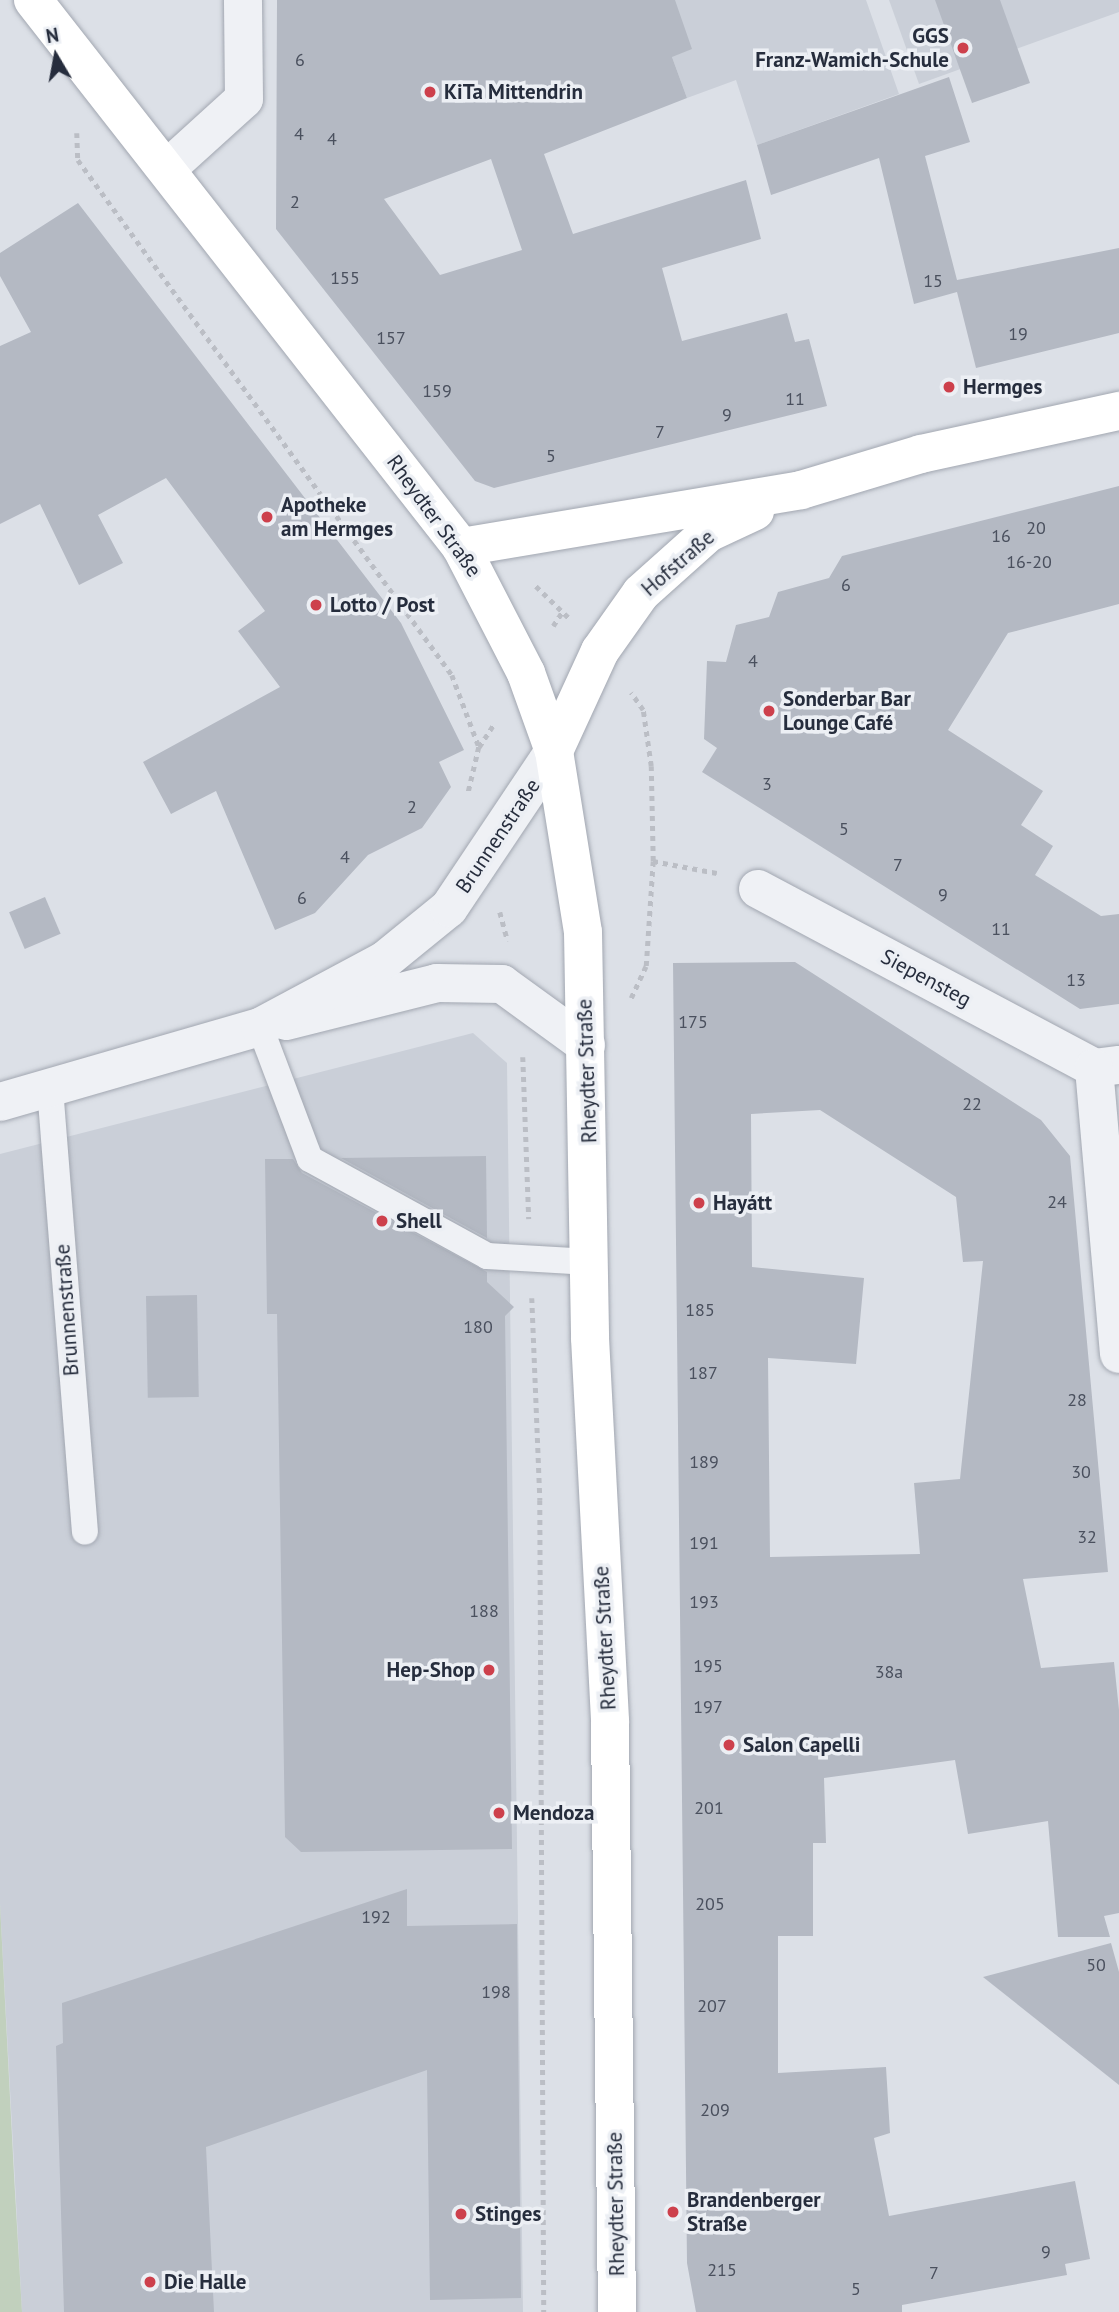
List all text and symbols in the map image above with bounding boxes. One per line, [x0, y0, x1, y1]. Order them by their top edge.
north arrow [21, 21, 91, 91]
text: N [44, 22, 61, 48]
place label: GGS Franz-Wamich-Schule [755, 23, 949, 73]
marker: GGS Franz-Wamich-Schule [955, 40, 971, 56]
house number: 6 [295, 49, 305, 71]
place label: KiTa Mittendrin [444, 79, 583, 105]
marker: KiTa Mittendrin [422, 84, 438, 100]
house number: 4 [294, 123, 304, 145]
house number: 4 [327, 128, 337, 150]
house number: 2 [290, 191, 300, 213]
house number: 155 [330, 267, 360, 289]
house number: 15 [923, 270, 943, 292]
house number: 19 [1008, 323, 1028, 345]
house number: 157 [376, 327, 406, 349]
place label: Hermges [963, 374, 1042, 400]
marker: Hermges [941, 379, 957, 395]
house number: 159 [422, 380, 452, 402]
house number: 11 [785, 388, 805, 410]
house number: 9 [722, 404, 732, 426]
house number: 7 [655, 421, 665, 443]
house number: 5 [546, 445, 556, 467]
street label: Rheydter Straße [381, 450, 487, 582]
place label: Apotheke am Hermges [281, 492, 393, 542]
marker: Apotheke am Hermges [259, 509, 275, 525]
house number: 20 [1026, 517, 1046, 539]
street label: Hofstraße [636, 524, 720, 602]
house number: 16 [991, 525, 1011, 547]
house number: 16-20 [1006, 551, 1052, 573]
house number: 6 [841, 574, 851, 596]
place label: Lotto / Post [330, 592, 435, 618]
marker: Lotto / Post [308, 597, 324, 613]
house number: 4 [748, 650, 758, 672]
place label: Sonderbar Bar Lounge Café [783, 686, 911, 736]
marker: Sonderbar Bar Lounge Café [761, 703, 777, 719]
house number: 3 [762, 773, 772, 795]
street label: Brunnenstraße [451, 774, 545, 898]
house number: 2 [407, 796, 417, 818]
house number: 5 [839, 818, 849, 840]
house number: 4 [340, 846, 350, 868]
house number: 7 [893, 854, 903, 876]
house number: 9 [938, 884, 948, 906]
house number: 6 [297, 887, 307, 909]
house number: 11 [991, 918, 1011, 940]
street label: Siepensteg [877, 944, 975, 1012]
house number: 13 [1066, 969, 1086, 991]
street label: Rheydter Straße [572, 998, 602, 1144]
house number: 175 [678, 1011, 708, 1033]
house number: 22 [962, 1093, 982, 1115]
place label: Hayátt [713, 1190, 772, 1216]
house number: 24 [1047, 1191, 1067, 1213]
marker: Hayátt [691, 1195, 707, 1211]
place label: Shell [396, 1208, 442, 1234]
marker: Shell [374, 1213, 390, 1229]
street label: Brunnenstraße [50, 1243, 84, 1377]
house number: 185 [685, 1299, 715, 1321]
house number: 180 [463, 1316, 493, 1338]
house number: 187 [688, 1362, 718, 1384]
house number: 28 [1067, 1389, 1087, 1411]
house number: 189 [689, 1451, 719, 1473]
house number: 30 [1071, 1461, 1091, 1483]
house number: 32 [1077, 1526, 1097, 1548]
house number: 191 [689, 1532, 719, 1554]
street label: Rheydter Straße [589, 1565, 621, 1711]
house number: 193 [689, 1591, 719, 1613]
house number: 188 [469, 1600, 499, 1622]
house number: 195 [693, 1655, 723, 1677]
place label: Hep-Shop [387, 1657, 475, 1683]
house number: 38a [875, 1661, 903, 1683]
marker: Hep-Shop [481, 1662, 497, 1678]
house number: 197 [693, 1696, 723, 1718]
place label: Salon Capelli [743, 1732, 861, 1758]
marker: Salon Capelli [721, 1737, 737, 1753]
house number: 201 [694, 1797, 724, 1819]
place label: Mendoza [513, 1800, 594, 1826]
marker: Mendoza [491, 1805, 507, 1821]
house number: 205 [695, 1893, 725, 1915]
house number: 192 [361, 1906, 391, 1928]
house number: 50 [1086, 1954, 1106, 1976]
house number: 198 [481, 1981, 511, 2003]
house number: 207 [697, 1995, 727, 2017]
house number: 209 [700, 2099, 730, 2121]
street label: Rheydter Straße [602, 2132, 630, 2276]
place label: Brandenberger Straße [687, 2187, 821, 2237]
place label: Stinges [475, 2201, 541, 2227]
marker: Brandenberger Straße [665, 2204, 681, 2220]
marker: Stinges [453, 2206, 469, 2222]
house number: 9 [1041, 2241, 1051, 2263]
house number: 215 [707, 2259, 737, 2281]
house number: 7 [929, 2262, 939, 2284]
place label: Die Halle [164, 2269, 246, 2295]
marker: Die Halle [142, 2274, 158, 2290]
house number: 5 [851, 2278, 861, 2300]

